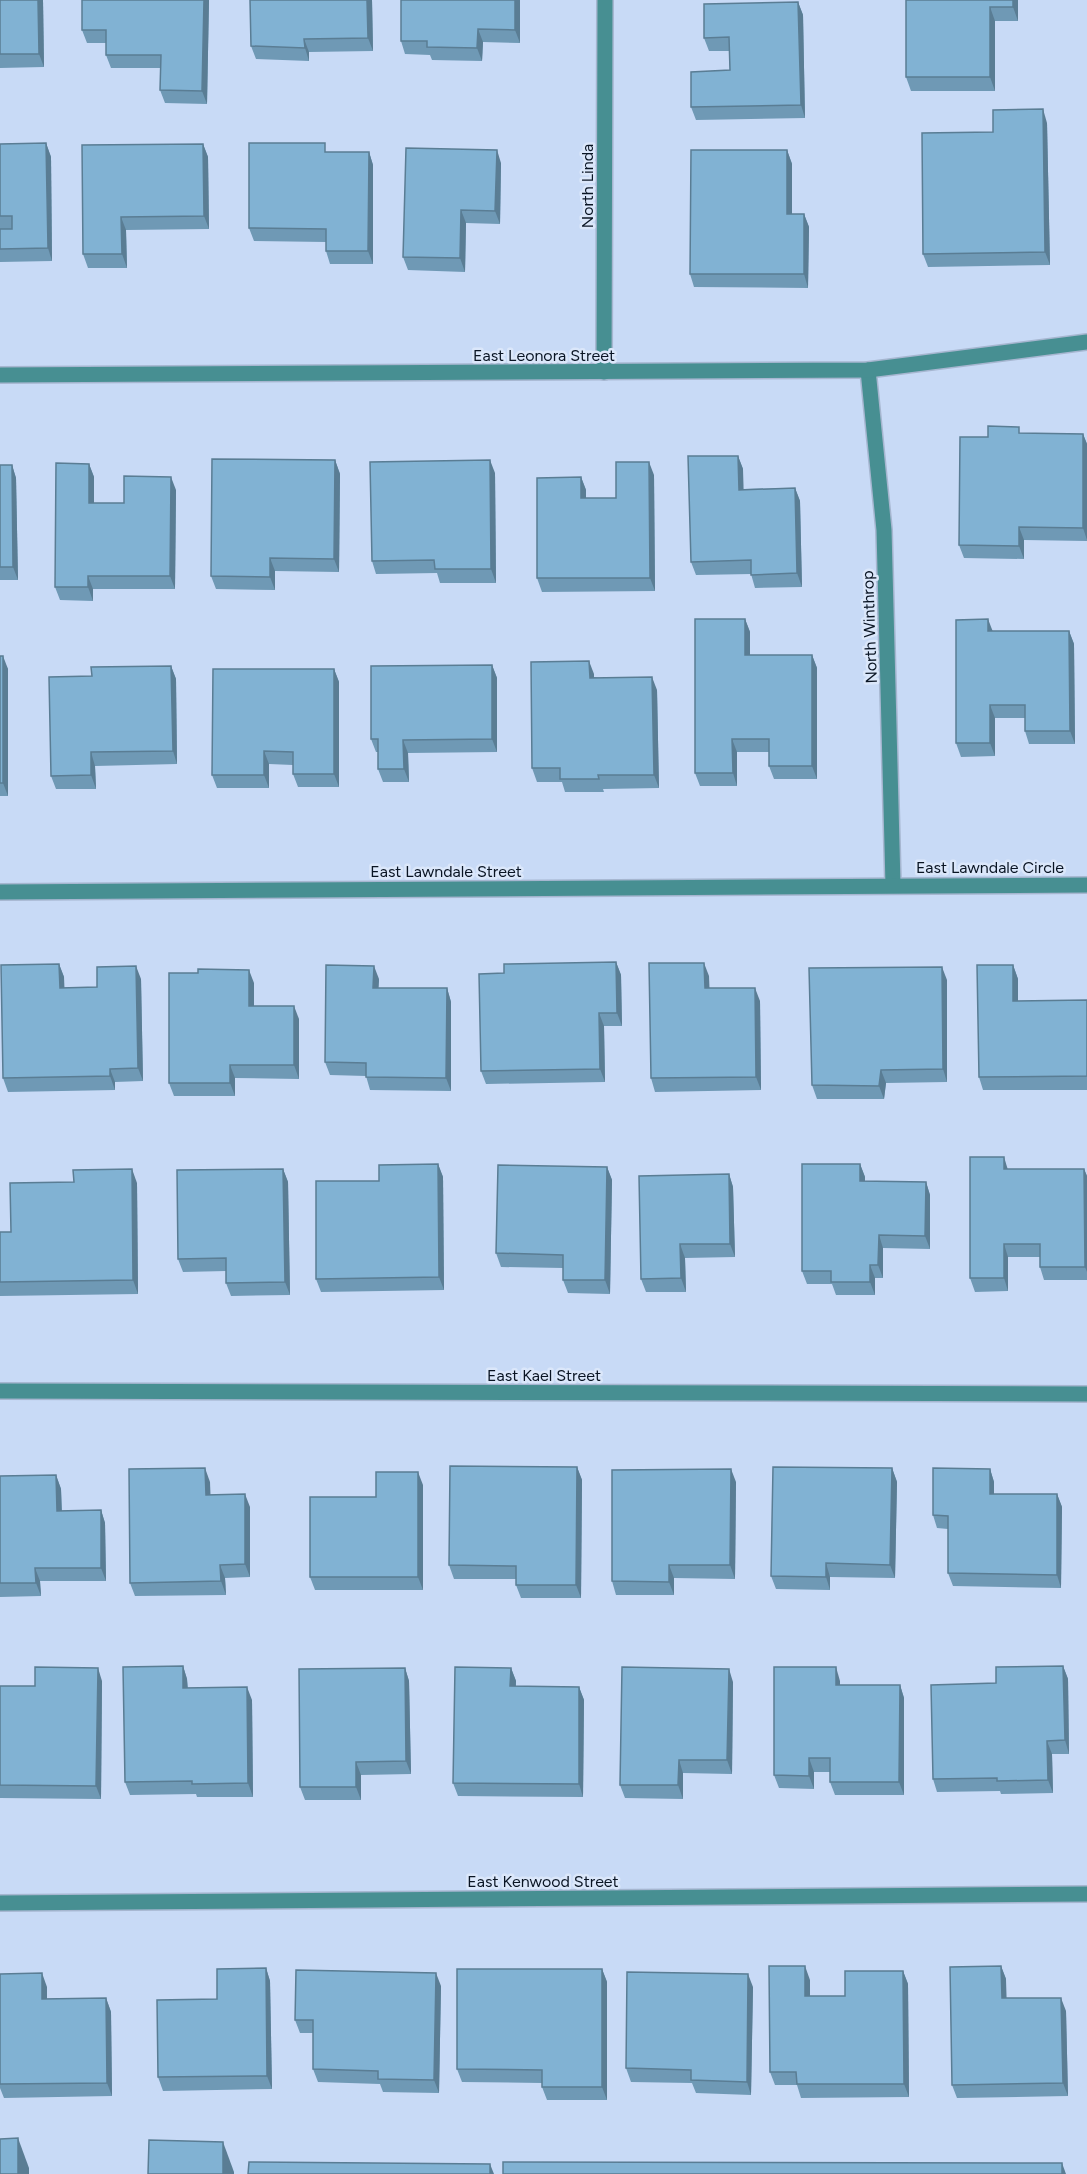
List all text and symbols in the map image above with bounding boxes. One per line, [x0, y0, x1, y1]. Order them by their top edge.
street label: North Linda [578, 144, 597, 228]
street label: East Leonora Street [473, 346, 615, 365]
street label: North Winthrop [858, 570, 881, 684]
street label: East Lawndale Circle [916, 858, 1064, 877]
street label: East Lawndale Street [370, 862, 522, 881]
street label: East Kael Street [487, 1366, 601, 1385]
street label: East Kenwood Street [467, 1872, 619, 1891]

